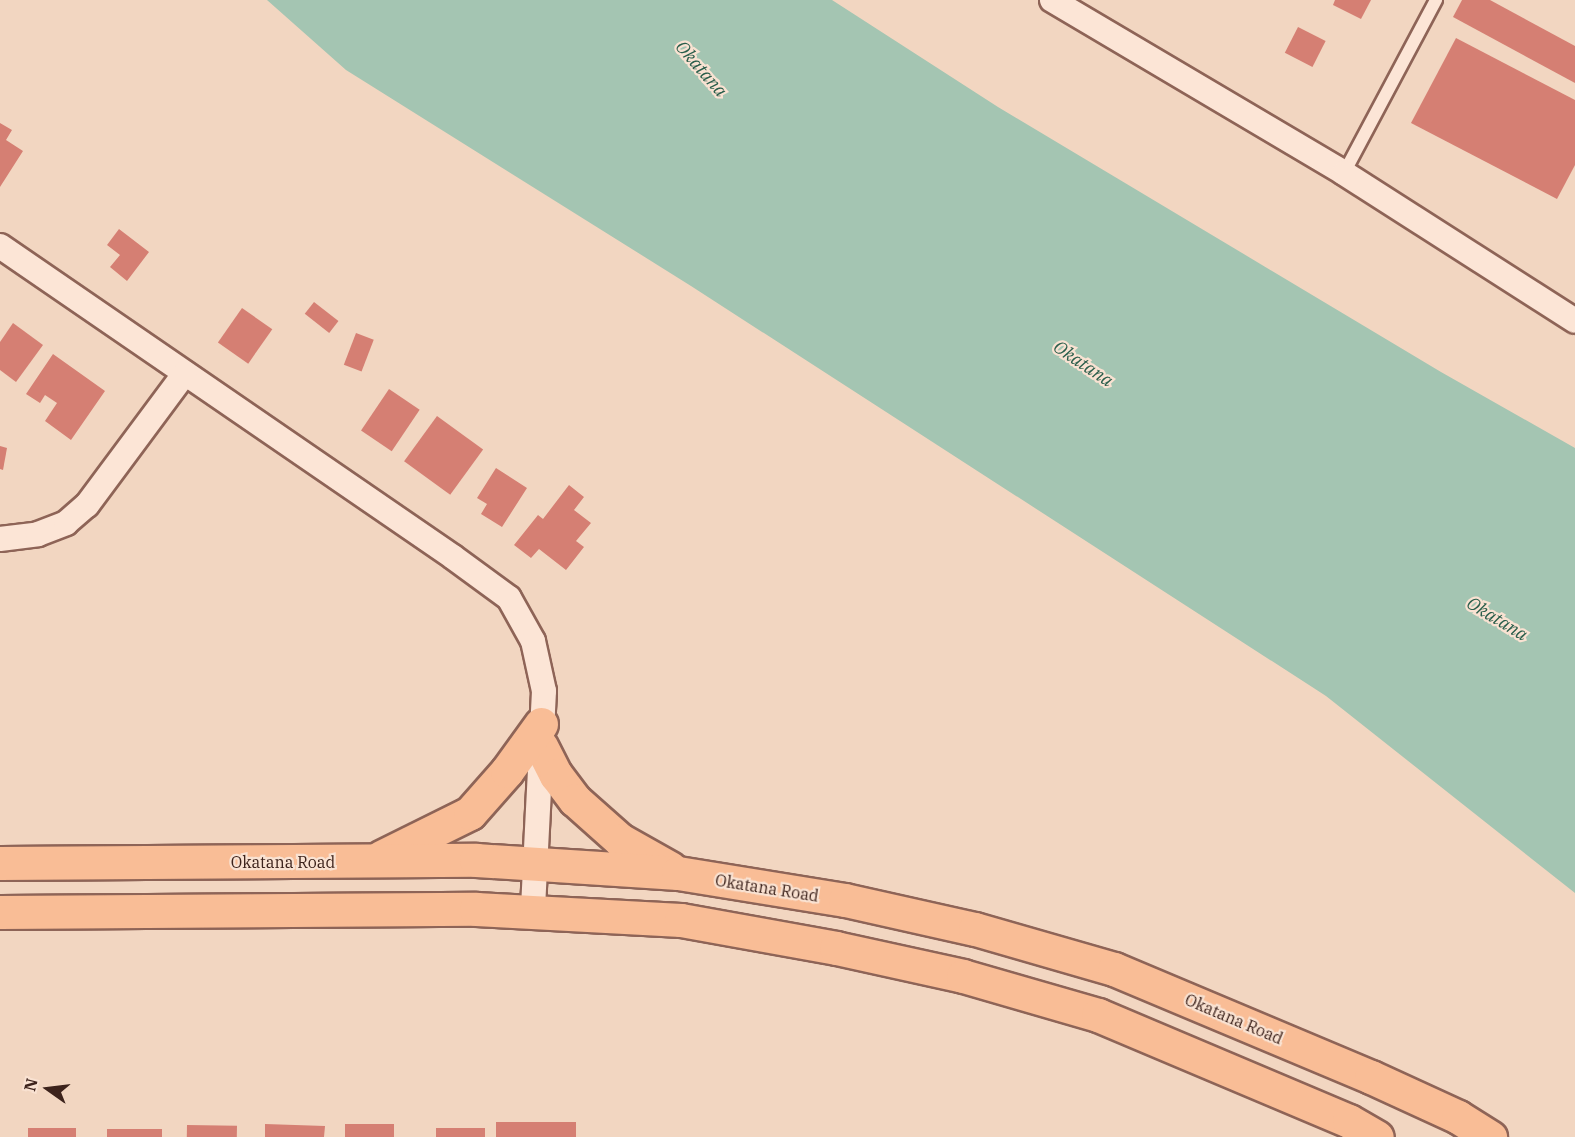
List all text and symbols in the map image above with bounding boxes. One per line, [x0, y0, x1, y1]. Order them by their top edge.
water label: Okatana [671, 36, 731, 102]
water label: Okatana [1049, 336, 1117, 392]
water label: Okatana [1463, 592, 1531, 646]
street label: Okatana Road [231, 852, 335, 872]
street label: Okatana Road [714, 870, 820, 906]
street label: Okatana Road [1182, 990, 1286, 1048]
north arrow [18, 1059, 78, 1119]
text: N [19, 1076, 42, 1093]

